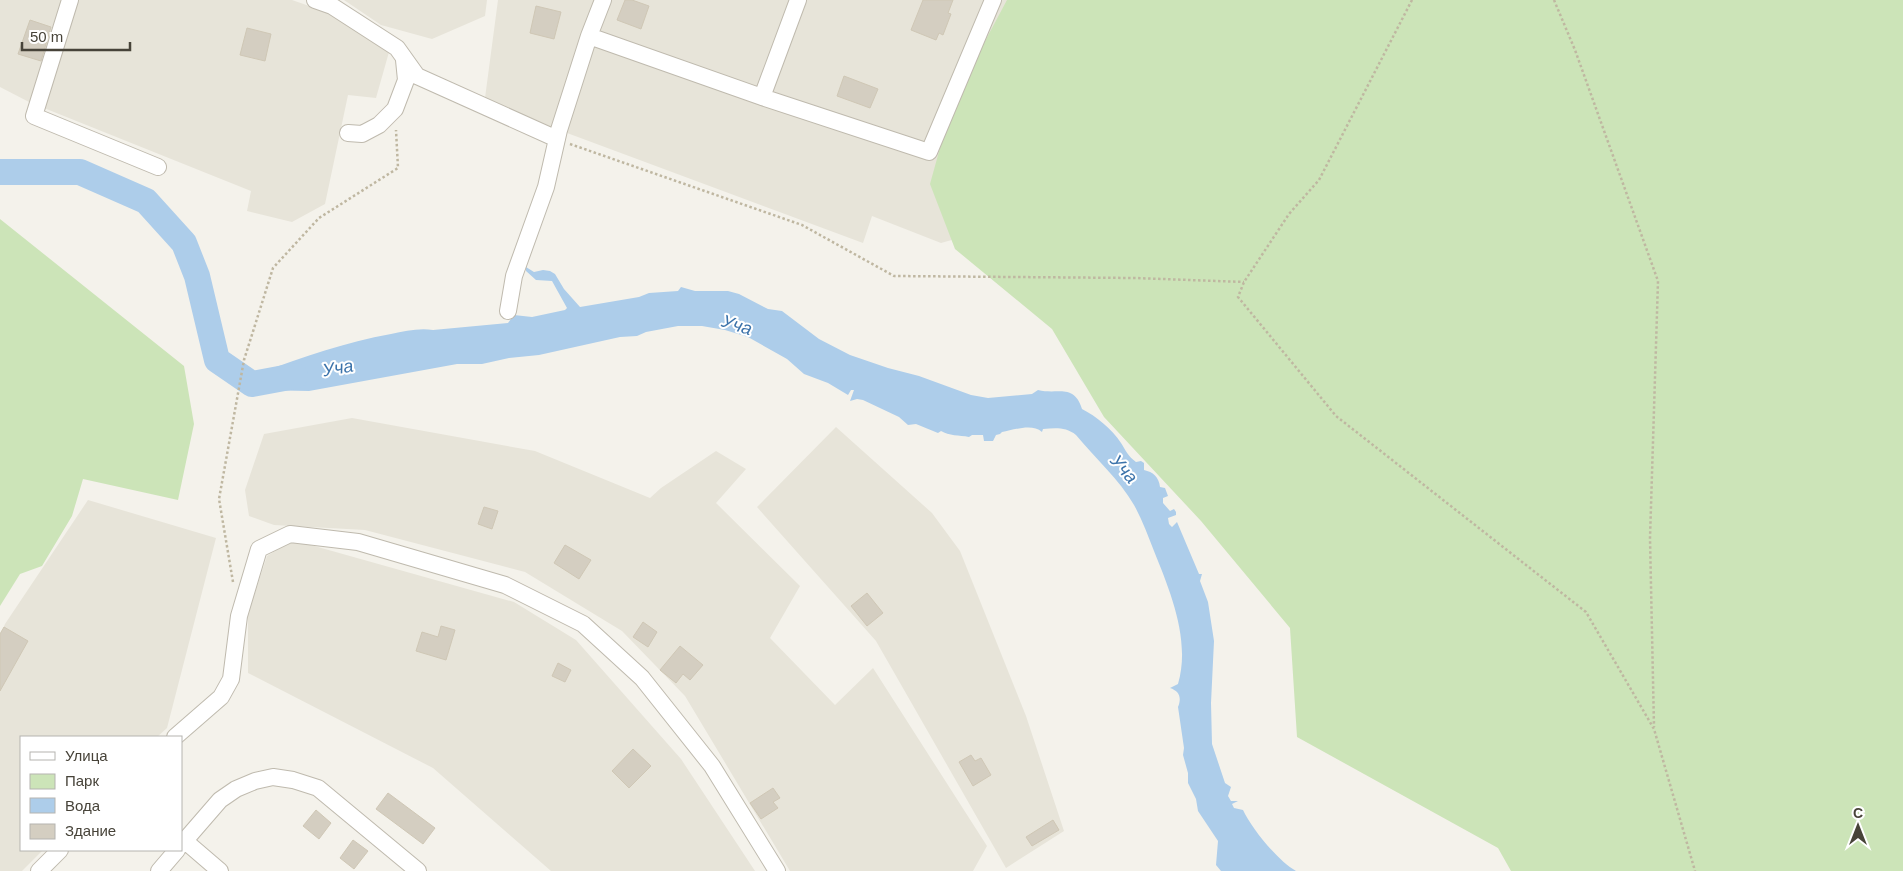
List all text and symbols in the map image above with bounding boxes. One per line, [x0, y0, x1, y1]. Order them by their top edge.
scale bar [22, 20, 130, 52]
text: 50 m [30, 28, 63, 45]
water label: Уча [718, 310, 755, 339]
water label: Уча [320, 355, 355, 381]
water label: Уча [1106, 450, 1142, 487]
legend [20, 736, 182, 851]
text: Улица [65, 747, 108, 764]
text: Парк [65, 772, 99, 789]
text: Вода [65, 797, 101, 814]
north arrow [1833, 801, 1883, 851]
text: С [1853, 805, 1863, 821]
text: Здание [65, 822, 116, 839]

